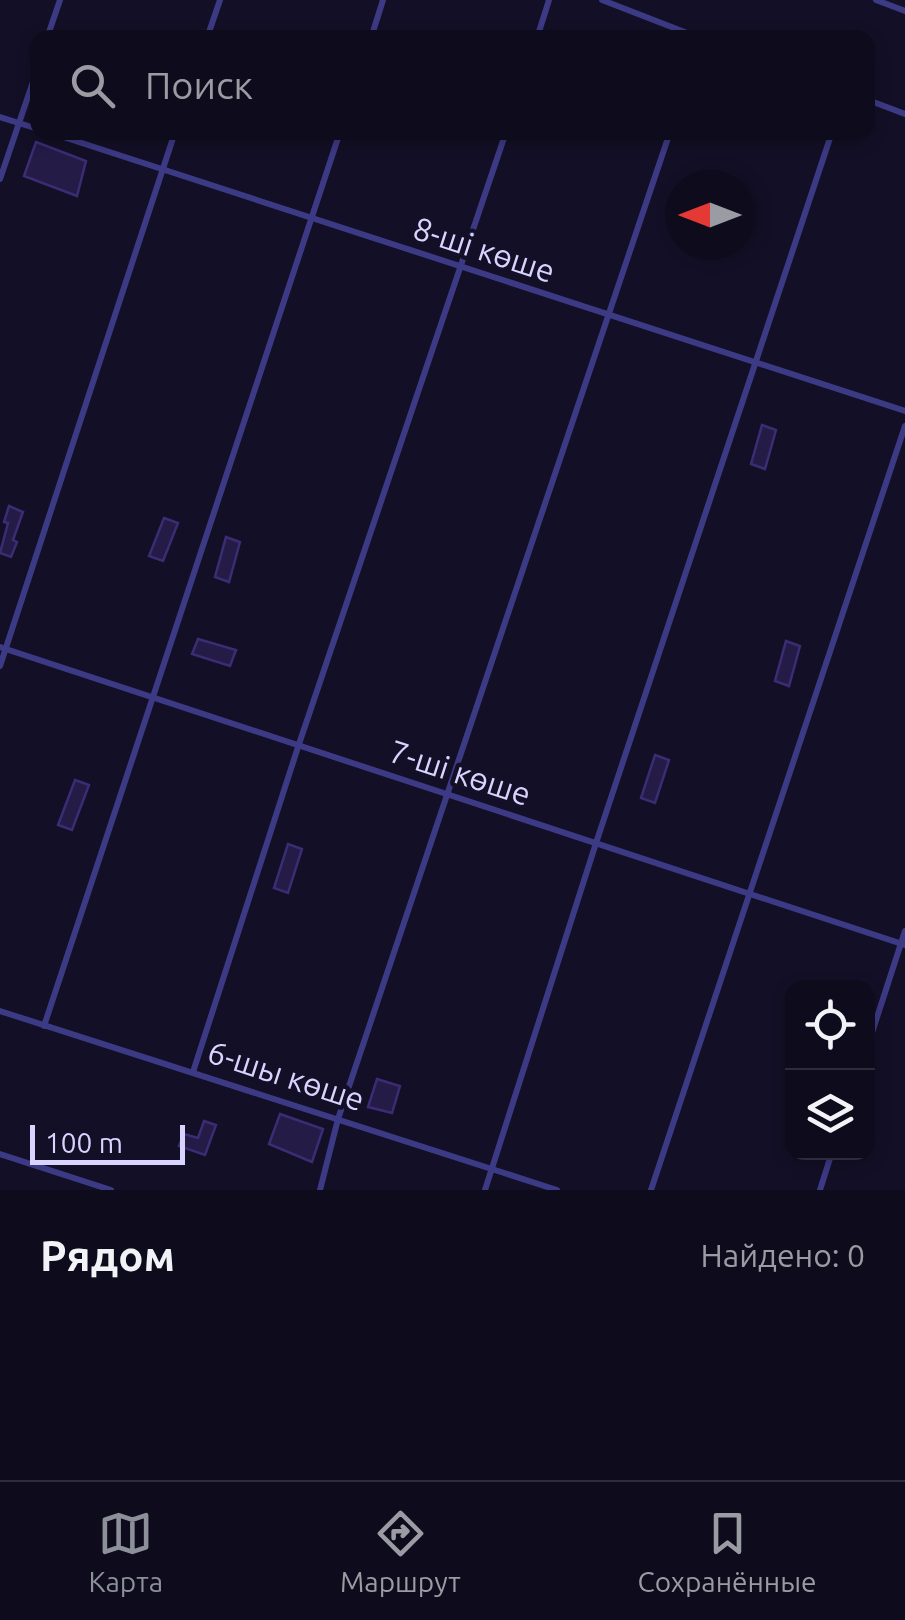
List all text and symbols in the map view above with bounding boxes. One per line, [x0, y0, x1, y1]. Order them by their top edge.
search box [30, 30, 875, 140]
icon: search [65, 58, 120, 113]
text: Поиск [145, 64, 253, 106]
north arrow [665, 170, 755, 260]
street label: 8-ші көше [409, 209, 560, 289]
street label: 7-ші көше [385, 732, 536, 812]
map controls [785, 980, 875, 1160]
button: locate [785, 980, 875, 1070]
street label: 6-шы көше [203, 1033, 369, 1117]
button: layers [785, 1070, 875, 1160]
scale bar [30, 1120, 185, 1164]
text: 100 m [45, 1127, 123, 1158]
text: Рядом [40, 1232, 175, 1279]
text: Найдено: 0 [700, 1237, 865, 1273]
tab: Карта [88, 1506, 163, 1597]
tab: Маршрут [340, 1506, 461, 1597]
tab: Сохранённые [638, 1506, 817, 1597]

